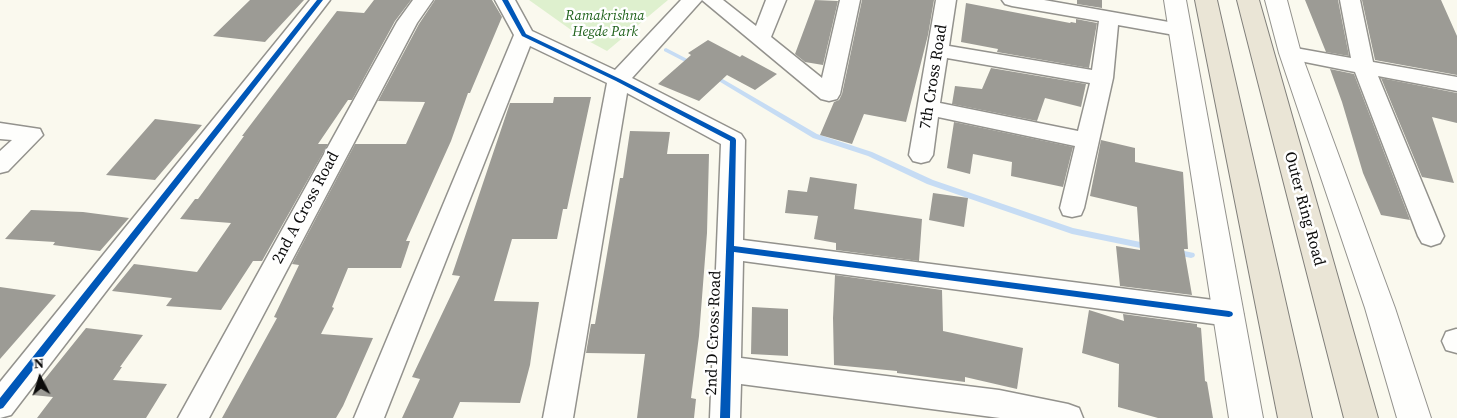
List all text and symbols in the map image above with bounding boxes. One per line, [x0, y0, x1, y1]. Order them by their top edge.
park label: Ramakrishna Hegde Park [565, 8, 645, 40]
street label: 7th Cross Road [916, 23, 952, 131]
street label: 2nd A Cross Road [268, 149, 344, 267]
street label: Outer Ring Road [1280, 150, 1328, 268]
street label: 2nd D Cross Road [702, 270, 726, 396]
north arrow [15, 353, 65, 403]
text: N [33, 353, 45, 373]

